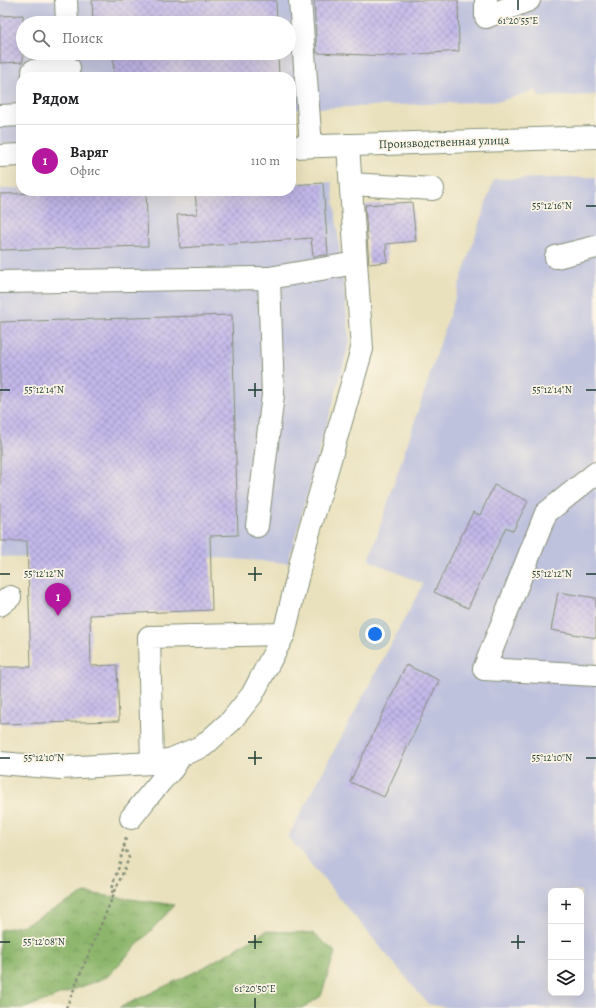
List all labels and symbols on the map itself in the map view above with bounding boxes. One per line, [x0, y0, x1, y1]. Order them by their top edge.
text: 61°20'55"E [498, 14, 538, 27]
street label: Производственная улица [378, 132, 510, 152]
text: 55°12'16"N [532, 199, 572, 212]
text: 55°12'14"N [24, 383, 64, 396]
text: 55°12'14"N [532, 383, 572, 396]
text: 55°12'12"N [24, 567, 64, 580]
text: 55°12'12"N [532, 567, 572, 580]
pin: 1 [45, 583, 71, 616]
your location [365, 624, 385, 644]
text: 55°12'10"N [24, 751, 64, 764]
text: 55°12'10"N [532, 751, 572, 764]
text: 55°12'08"N [23, 935, 65, 948]
text: 61°20'50"E [234, 982, 276, 995]

